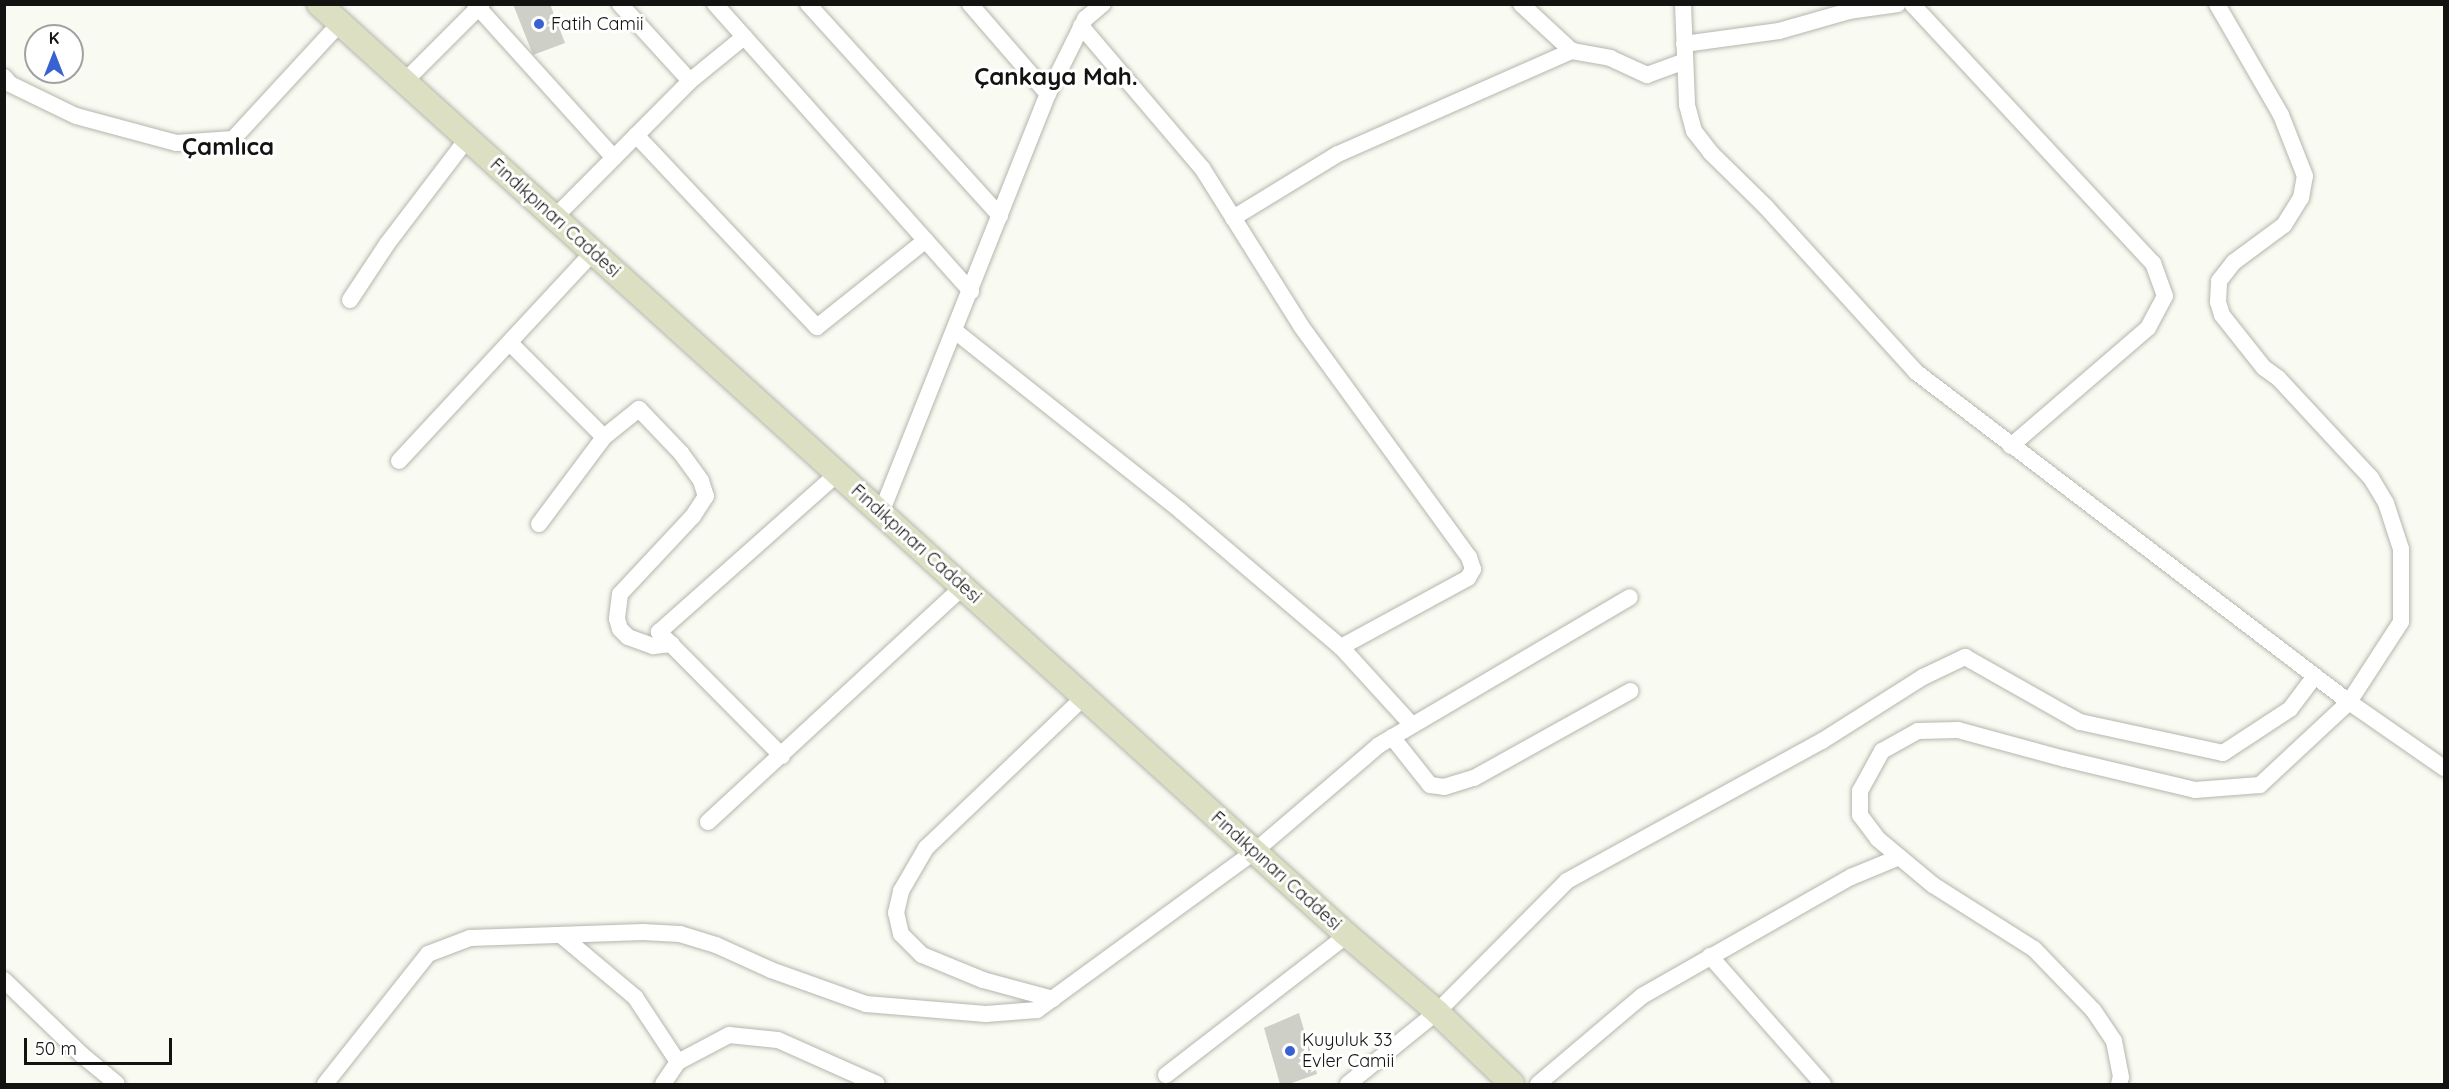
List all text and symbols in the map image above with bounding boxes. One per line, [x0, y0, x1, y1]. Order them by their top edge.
place label: Fatih Camii [551, 13, 644, 35]
marker: Fatih Camii [532, 17, 546, 31]
north arrow [24, 24, 84, 84]
text: K [49, 28, 59, 48]
district label: Çankaya Mah. [974, 63, 1138, 91]
district label: Çamlıca [182, 133, 274, 161]
street label: Fındıkpınarı Caddesi [486, 154, 624, 282]
street label: Fındıkpınarı Caddesi [847, 480, 985, 608]
street label: Fındıkpınarı Caddesi [1207, 807, 1345, 935]
scale bar [27, 1026, 176, 1064]
place label: Kuyuluk 33 Evler Camii [1302, 1030, 1394, 1072]
text: 50 m [35, 1037, 77, 1060]
marker: Kuyuluk 33 Evler Camii [1283, 1044, 1297, 1058]

